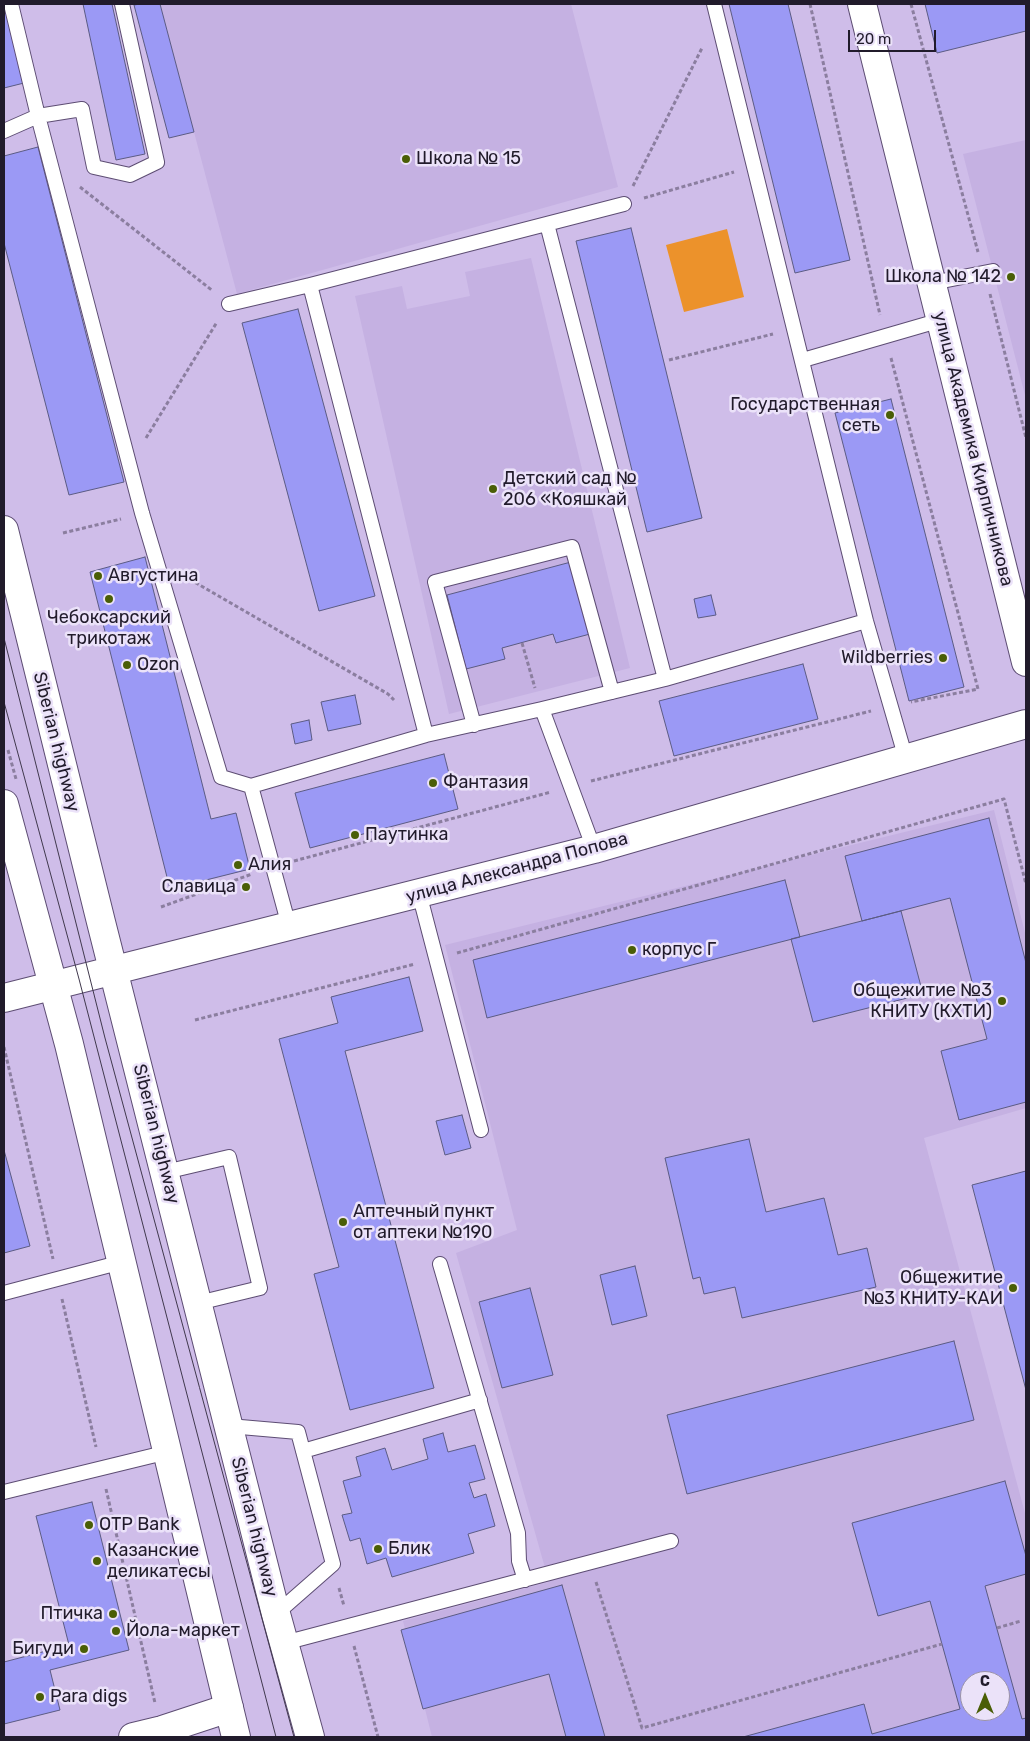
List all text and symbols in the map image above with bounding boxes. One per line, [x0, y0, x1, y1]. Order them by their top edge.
scale bar [850, 20, 938, 52]
text: 20 m [856, 30, 891, 48]
place label: Школа № 15 [416, 148, 521, 170]
marker: Школа № 15 [400, 153, 412, 165]
place label: Школа № 142 [885, 266, 1001, 288]
marker: Школа № 142 [1005, 271, 1017, 283]
street label: улица Академика Кирпичникова [928, 309, 1018, 589]
place label: Государственная сеть [730, 394, 880, 436]
marker: Государственная сеть [884, 409, 896, 421]
place label: Детский сад № 206 «Кояшкай [503, 468, 637, 510]
marker: Детский сад № 206 «Кояшкай [487, 483, 499, 495]
place label: Августина [108, 565, 198, 587]
marker: Августина [92, 570, 104, 582]
marker: Чебоксарский трикотаж [103, 593, 115, 605]
place label: Чебоксарский трикотаж [47, 607, 171, 650]
place label: Wildberries [841, 647, 933, 669]
marker: Wildberries [937, 652, 949, 664]
place label: Ozon [137, 654, 179, 676]
marker: Ozon [121, 659, 133, 671]
street label: Siberian highway [28, 670, 84, 814]
place label: Фантазия [443, 772, 528, 794]
marker: Фантазия [427, 777, 439, 789]
place label: Паутинка [365, 824, 448, 846]
street label: улица Александра Попова [404, 828, 630, 908]
marker: Паутинка [349, 829, 361, 841]
place label: Алия [248, 854, 291, 876]
marker: Алия [232, 859, 244, 871]
place label: Славица [162, 876, 236, 898]
marker: Славица [240, 881, 252, 893]
place label: корпус Г [642, 939, 716, 961]
marker: корпус Г [626, 944, 638, 956]
place label: Общежитие №3 КНИТУ (КХТИ) [853, 980, 992, 1022]
marker: Общежитие №3 КНИТУ (КХТИ) [996, 995, 1008, 1007]
street label: Siberian highway [128, 1062, 184, 1206]
place label: Аптечный пункт от аптеки №190 [353, 1201, 494, 1244]
marker: Аптечный пункт от аптеки №190 [337, 1216, 349, 1228]
place label: Общежитие №3 КНИТУ-КАИ [864, 1267, 1003, 1310]
marker: Общежитие №3 КНИТУ-КАИ [1007, 1282, 1019, 1294]
street label: Siberian highway [226, 1455, 282, 1599]
place label: OTP Bank [99, 1514, 179, 1536]
marker: OTP Bank [83, 1519, 95, 1531]
place label: Блик [388, 1538, 431, 1560]
place label: Казанские деликатесы [107, 1540, 211, 1582]
marker: Блик [372, 1543, 384, 1555]
marker: Казанские деликатесы [91, 1555, 103, 1567]
place label: Птичка [40, 1603, 103, 1625]
marker: Птичка [107, 1608, 119, 1620]
place label: Йола-маркет [126, 1620, 240, 1642]
marker: Йола-маркет [110, 1625, 122, 1637]
place label: Бигуди [12, 1638, 74, 1660]
marker: Бигуди [78, 1643, 90, 1655]
north arrow [960, 1671, 1010, 1721]
text: С [980, 1673, 990, 1690]
place label: Para digs [50, 1686, 127, 1708]
marker: Para digs [34, 1691, 46, 1703]

